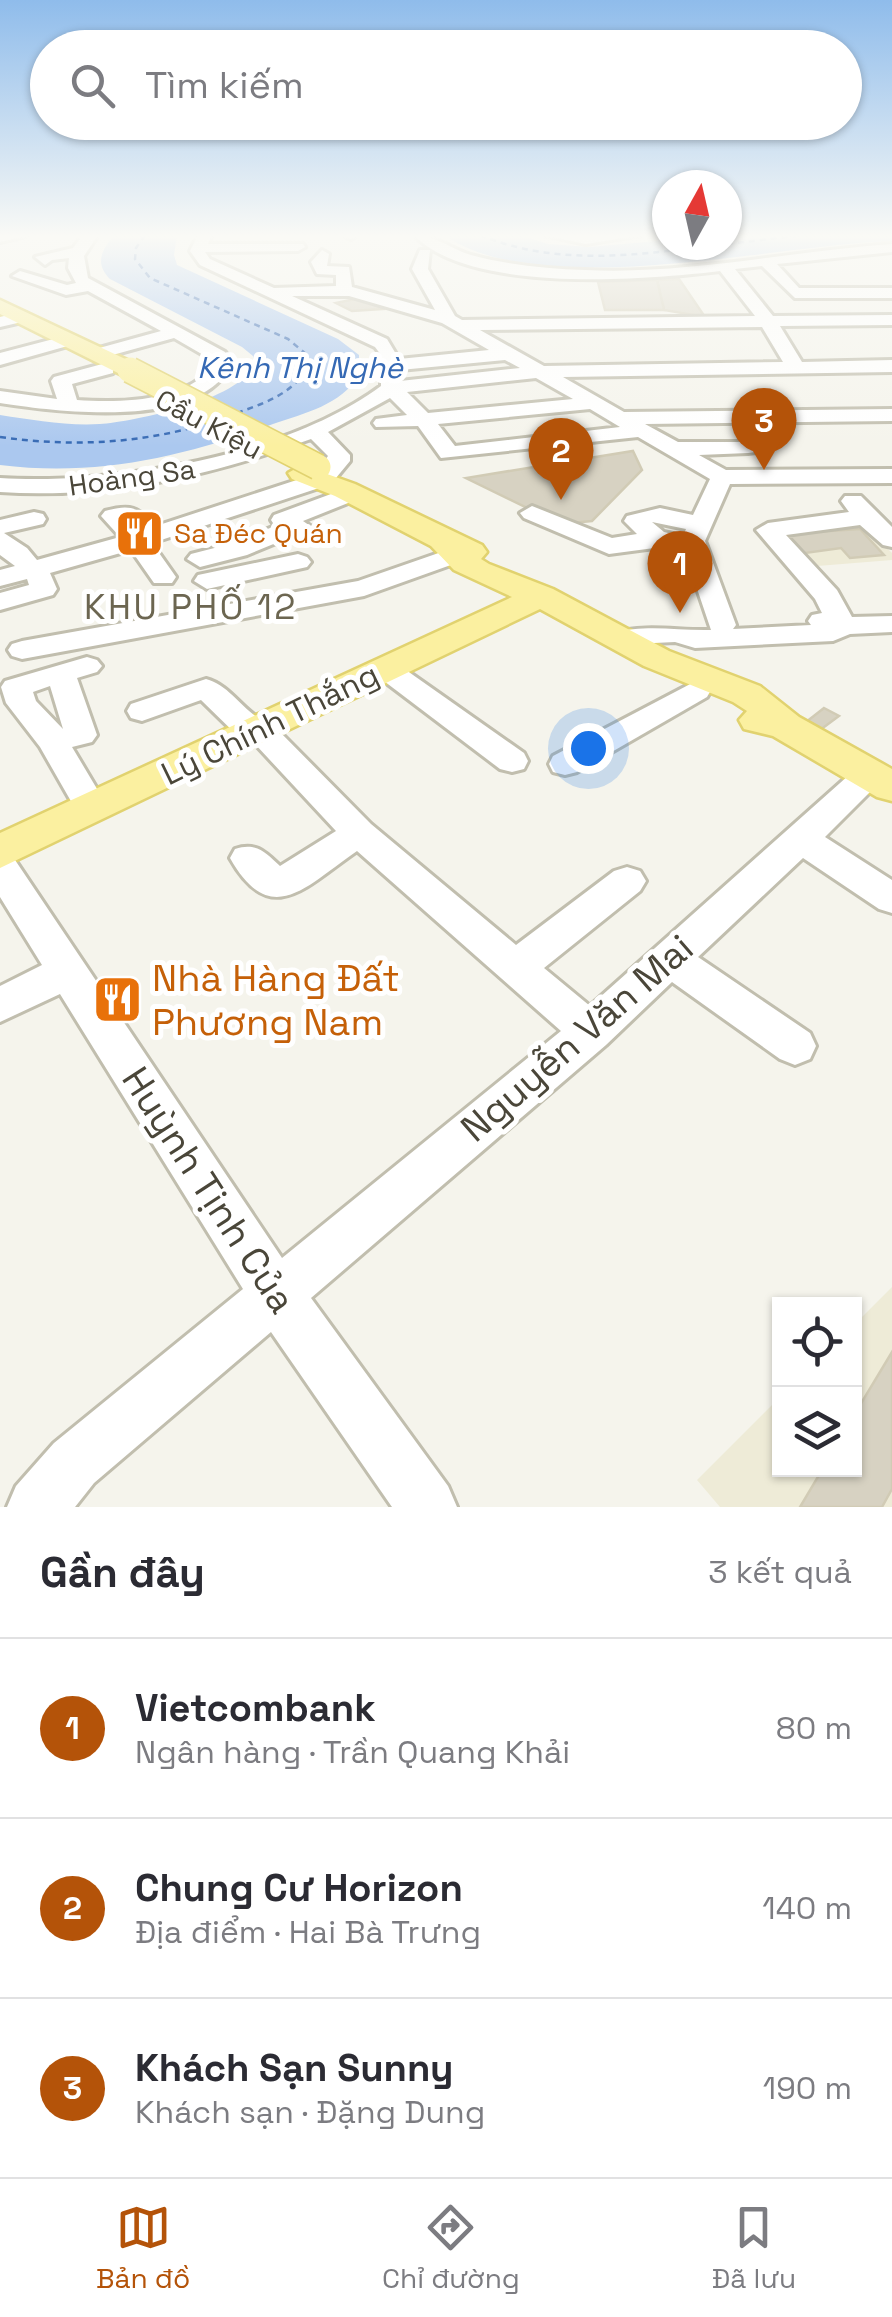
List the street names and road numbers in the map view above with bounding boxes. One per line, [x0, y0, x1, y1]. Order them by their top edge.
street label: Cầu Kiệu [149, 381, 269, 467]
street label: Hoàng Sa [66, 450, 198, 504]
street label: Lý Chính Thắng [155, 654, 385, 794]
street label: Nguyễn Văn Mai [451, 924, 703, 1152]
street label: Huỳnh Tịnh Của [112, 1058, 306, 1322]

